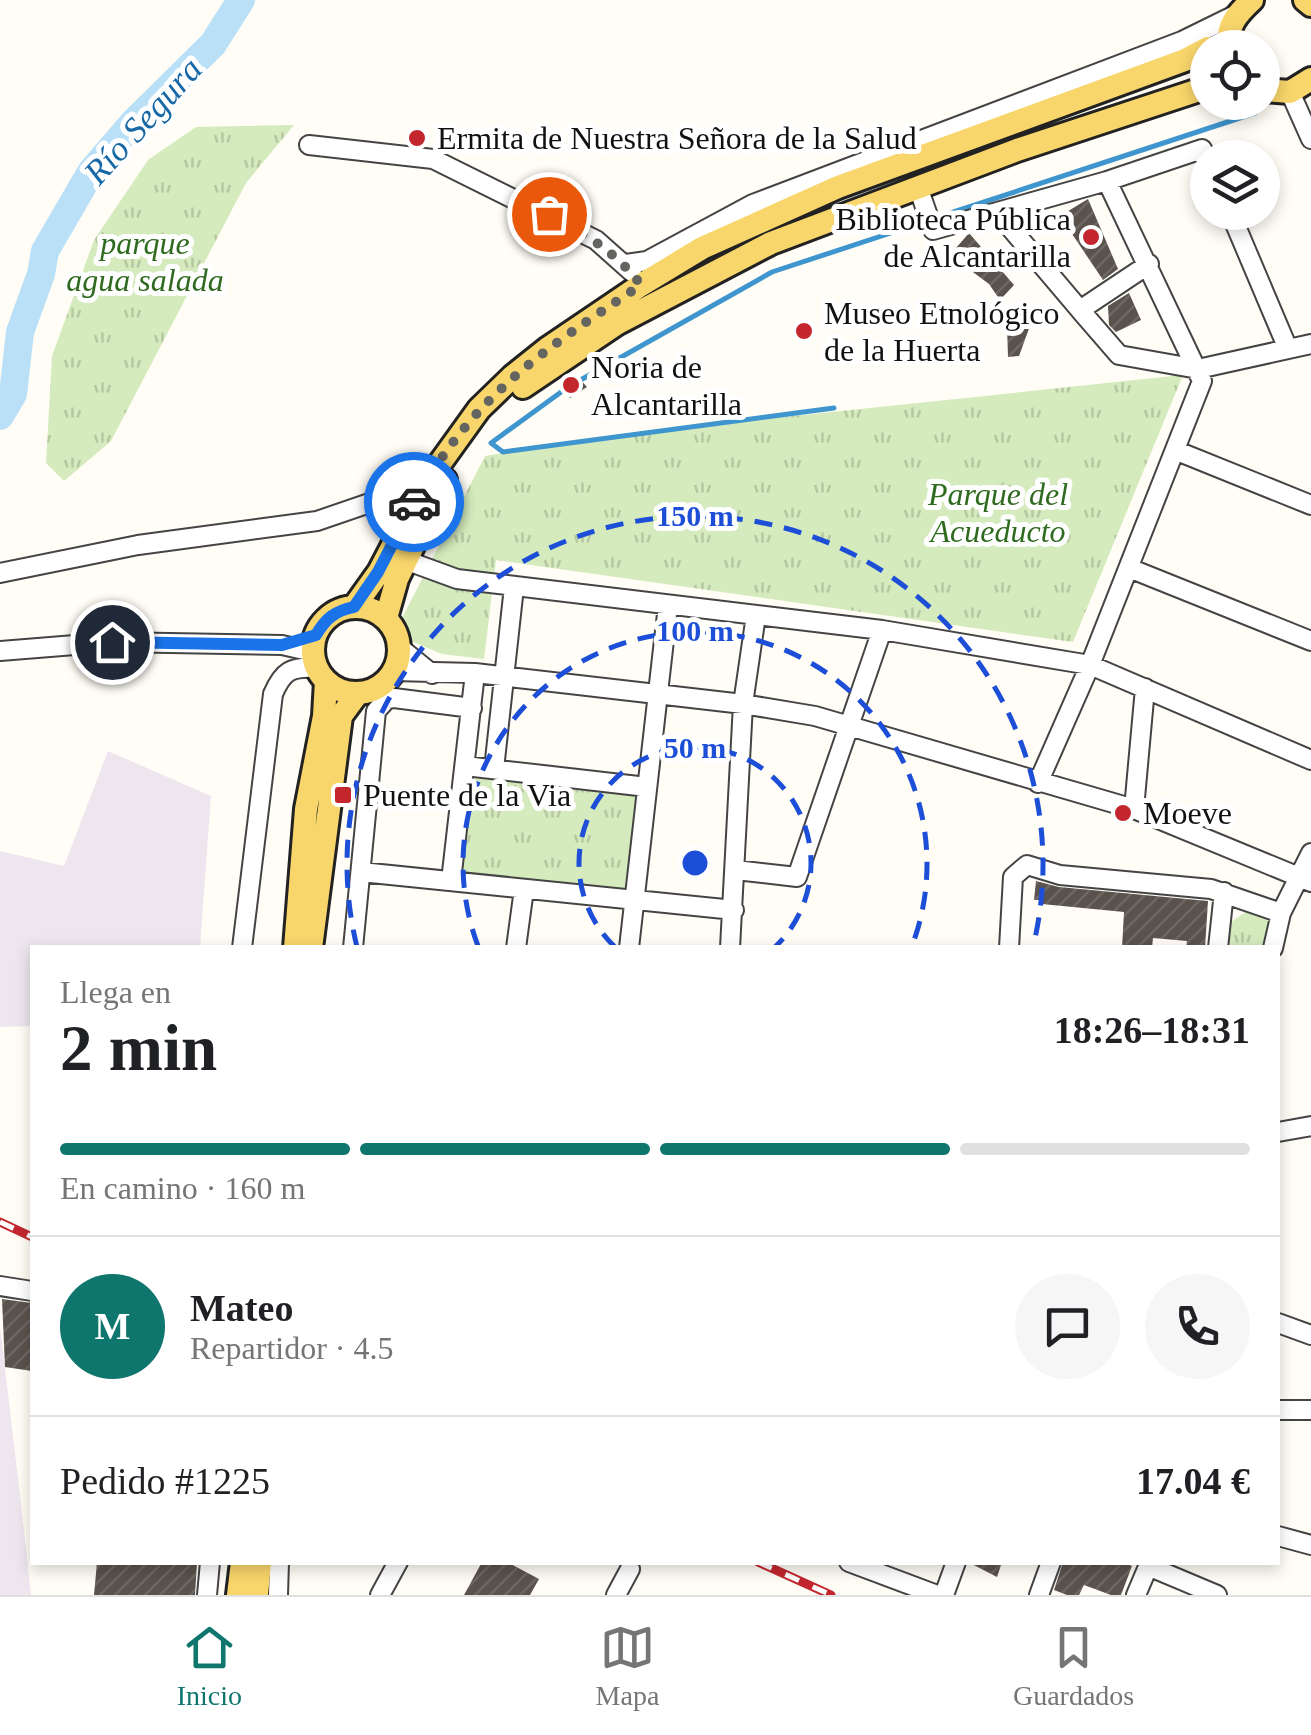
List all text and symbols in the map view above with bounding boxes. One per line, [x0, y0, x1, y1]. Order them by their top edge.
map controls [1190, 30, 1280, 230]
button: locate [1190, 30, 1280, 120]
water label: Río Segura [75, 50, 210, 193]
place label: Ermita de Nuestra Señora de la Salud [437, 120, 917, 156]
marker: Ermita de Nuestra Señora de la Salud [406, 127, 428, 149]
button: layers [1190, 140, 1280, 230]
pin [507, 172, 592, 257]
icon: bag [522, 187, 577, 242]
place label: Biblioteca Pública de Alcantarilla [836, 201, 1071, 274]
park label: parque agua salada [66, 225, 224, 298]
marker: Biblioteca Pública de Alcantarilla [1080, 226, 1102, 248]
place label: Museo Etnológico de la Huerta [824, 295, 1060, 368]
marker: Museo Etnológico de la Huerta [793, 320, 815, 342]
place label: Noria de Alcantarilla [591, 349, 742, 422]
marker: Noria de Alcantarilla [560, 374, 582, 396]
courier [364, 452, 464, 552]
icon: car [387, 475, 442, 530]
park label: Parque del Acueducto [927, 476, 1068, 549]
text: 150 m [656, 499, 734, 532]
pin [70, 600, 155, 685]
text: 100 m [656, 614, 734, 647]
icon: home [85, 615, 140, 670]
text: 50 m [664, 731, 726, 764]
place label: Puente de la Via [363, 777, 571, 813]
marker: Puente de la Via [332, 784, 354, 806]
place label: Moeve [1143, 795, 1232, 831]
marker: Moeve [1112, 802, 1134, 824]
centre of rings [677, 845, 713, 881]
text: Llega en [60, 974, 171, 1010]
text: 18:26–18:31 [1054, 1009, 1250, 1051]
text: 2 min [60, 1012, 217, 1084]
text: En camino · 160 m [60, 1170, 305, 1206]
button: chat [1015, 1274, 1120, 1379]
button: phone [1145, 1274, 1250, 1379]
text: Mateo [190, 1287, 293, 1329]
text: M [95, 1305, 130, 1347]
text: Repartidor · 4.5 [190, 1330, 394, 1366]
text: Pedido #1225 [60, 1460, 270, 1502]
text: 17.04 € [1136, 1460, 1250, 1502]
tab: Inicio [177, 1620, 242, 1712]
tab: Mapa [596, 1620, 659, 1712]
tab: Guardados [1013, 1620, 1134, 1712]

